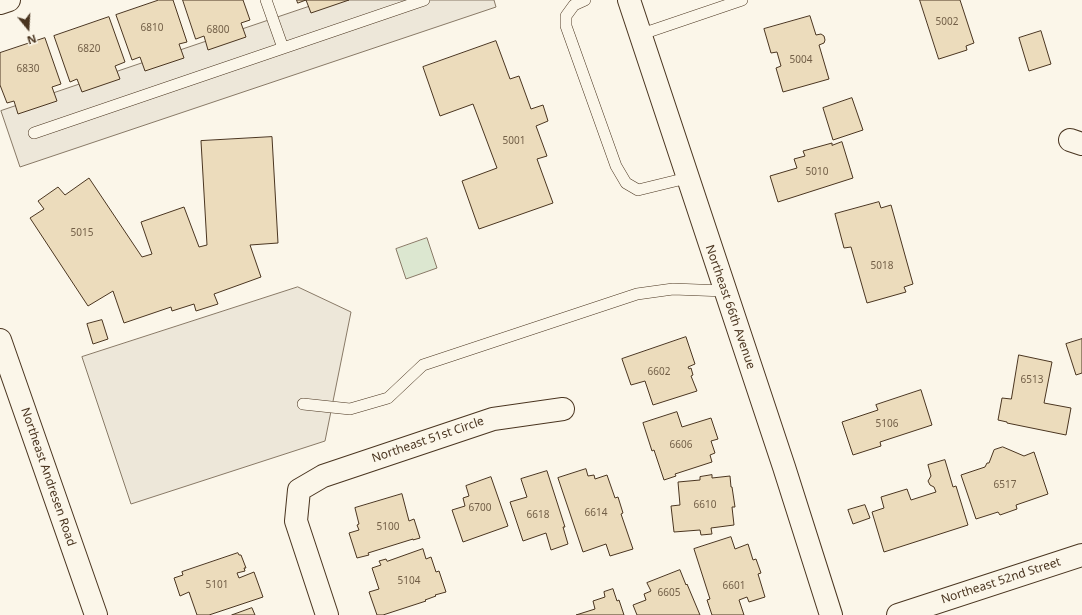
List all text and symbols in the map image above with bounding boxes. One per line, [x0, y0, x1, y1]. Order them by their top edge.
north arrow [8, 8, 48, 48]
house number: 5002 [936, 16, 958, 28]
house number: 6810 [141, 22, 163, 34]
house number: 6800 [207, 24, 229, 36]
text: N [25, 31, 38, 48]
house number: 6820 [78, 43, 100, 55]
house number: 5004 [790, 54, 812, 66]
house number: 6830 [17, 63, 39, 75]
house number: 5001 [503, 135, 525, 147]
house number: 5010 [806, 166, 828, 178]
house number: 5015 [71, 227, 93, 239]
street label: Northeast 66th Avenue [702, 243, 758, 371]
house number: 5018 [871, 260, 893, 272]
house number: 6602 [648, 366, 670, 378]
house number: 6513 [1021, 374, 1043, 386]
street label: Northeast Andresen Road [17, 406, 79, 548]
street label: Northeast 51st Circle [370, 414, 486, 466]
house number: 5106 [876, 418, 898, 430]
house number: 6606 [670, 439, 692, 451]
house number: 6517 [994, 479, 1016, 491]
house number: 6610 [694, 499, 716, 511]
house number: 6700 [469, 502, 491, 514]
house number: 6614 [585, 507, 607, 519]
house number: 6618 [527, 509, 549, 521]
house number: 5100 [377, 521, 399, 533]
street label: Northeast 52nd Street [939, 555, 1063, 607]
house number: 5104 [398, 575, 420, 587]
house number: 5101 [206, 579, 228, 591]
house number: 6601 [723, 580, 745, 592]
house number: 6605 [658, 587, 680, 599]

